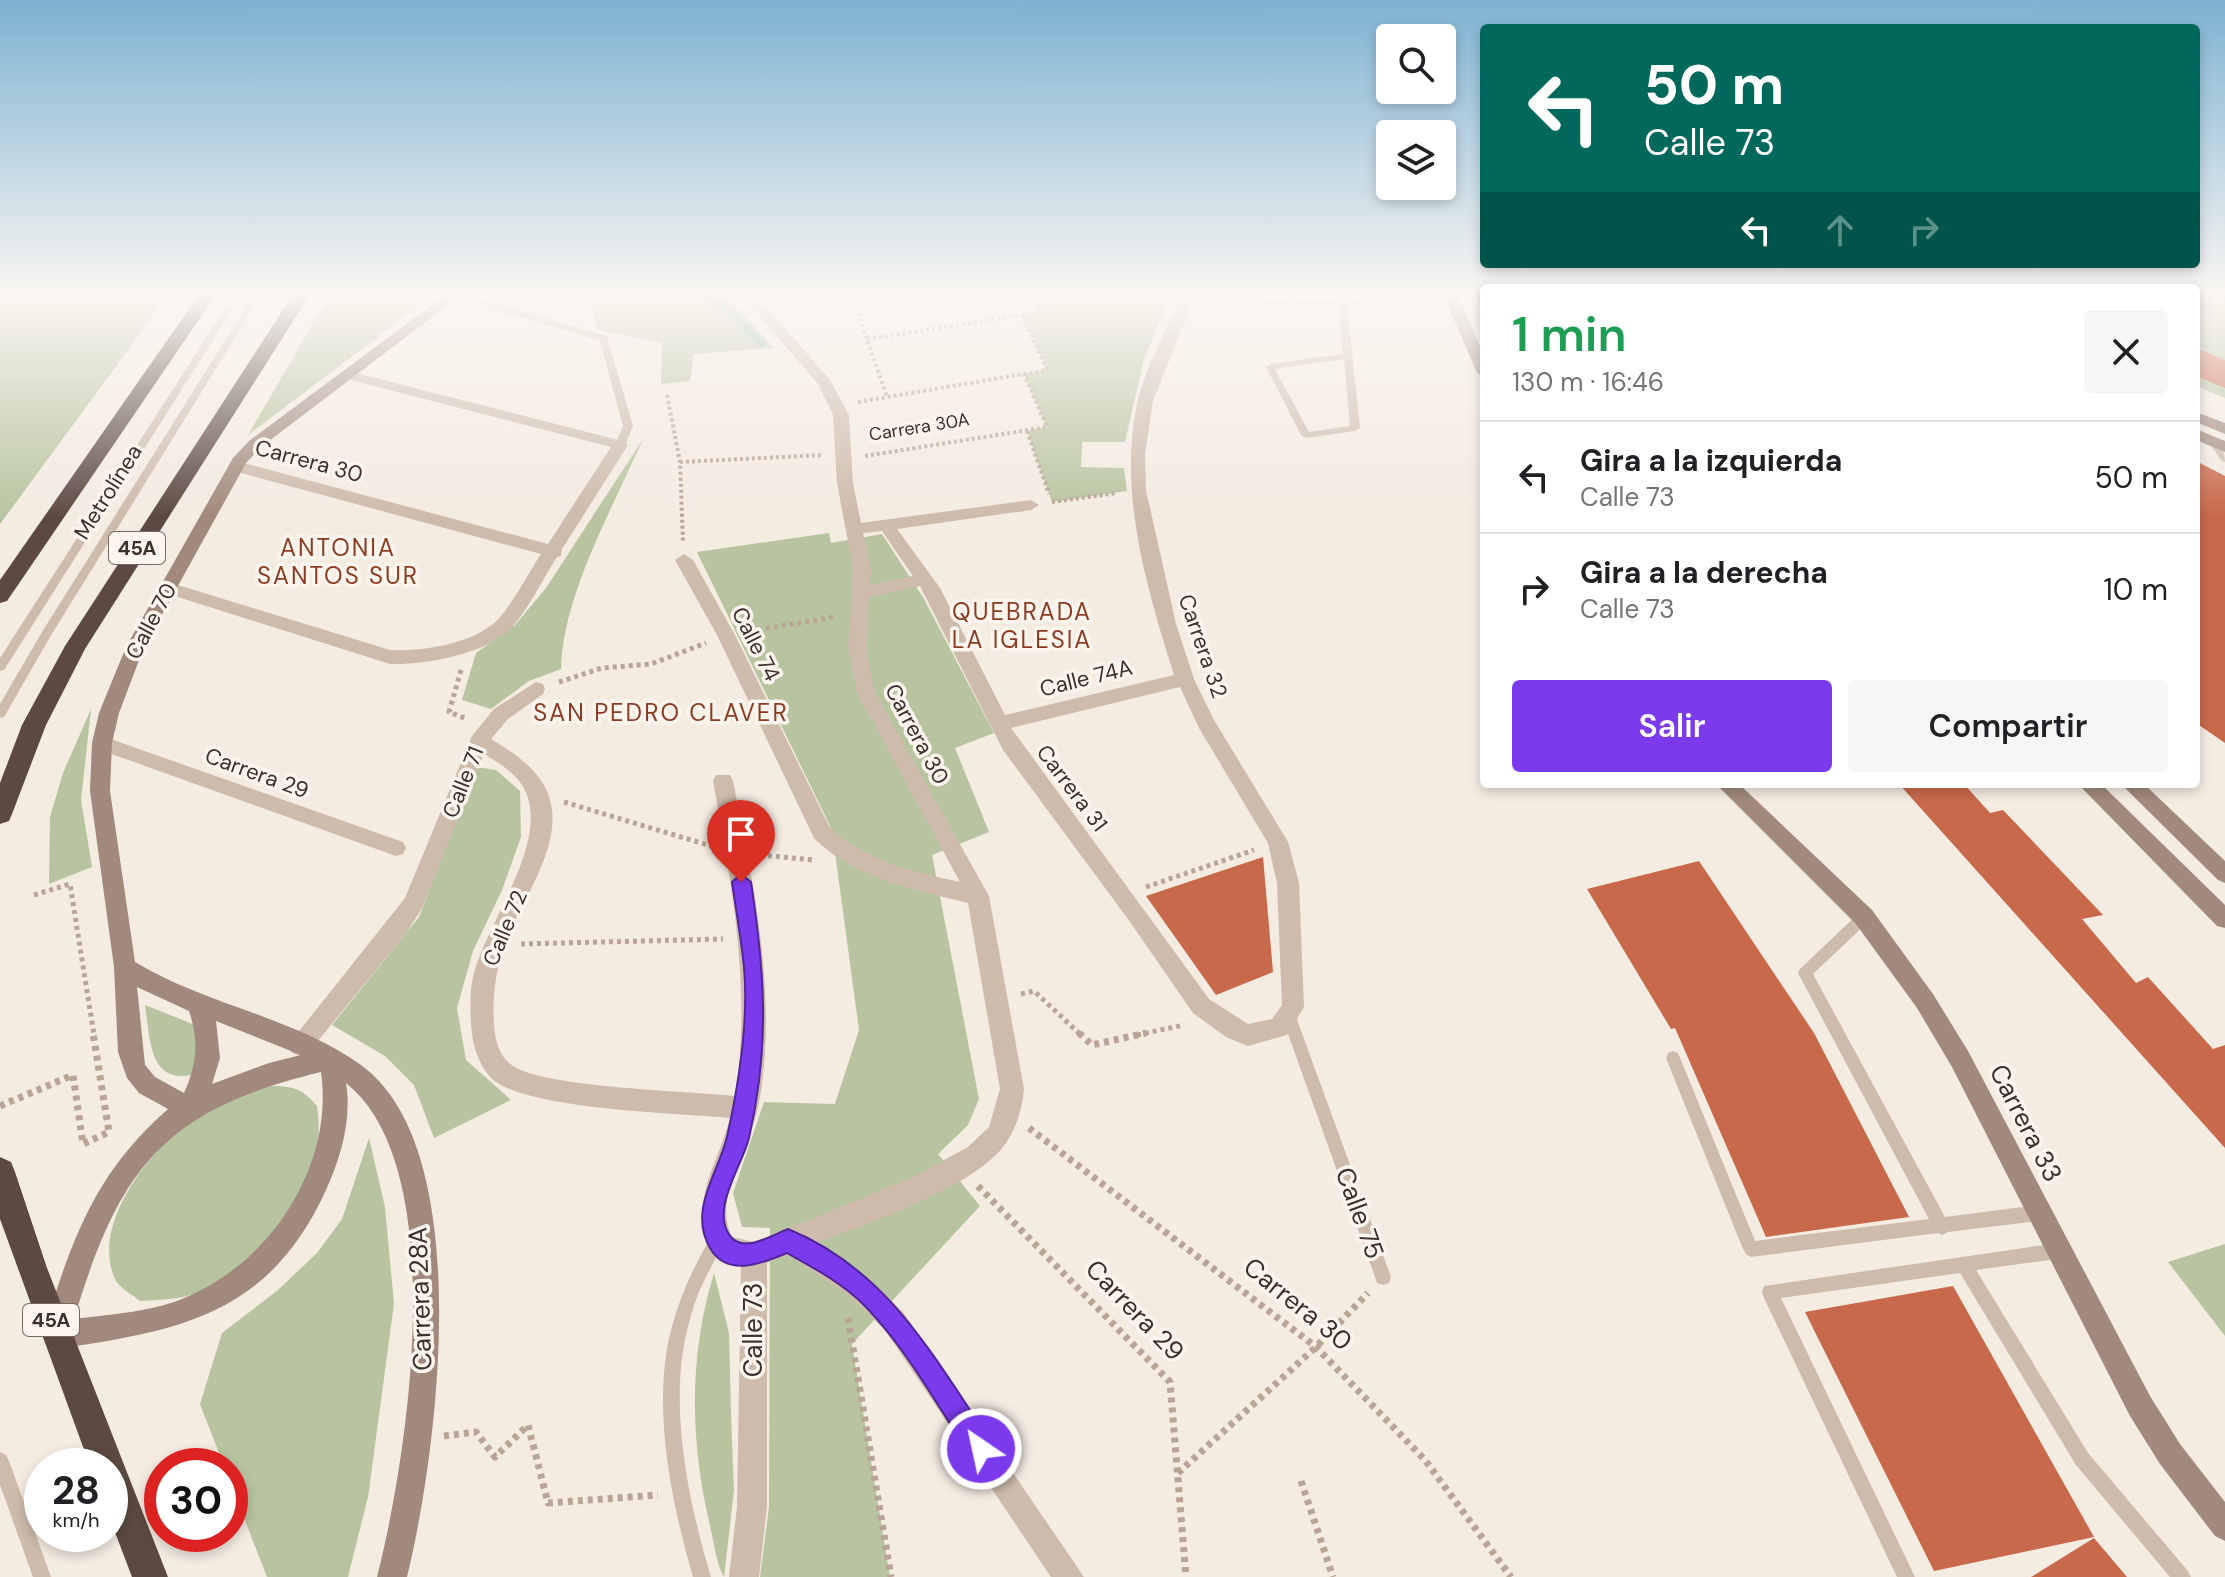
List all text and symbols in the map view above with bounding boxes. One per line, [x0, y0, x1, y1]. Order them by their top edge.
map controls [1376, 24, 1456, 200]
button: search [1376, 24, 1456, 104]
text: 50 m [1644, 48, 1784, 121]
icon: left [1512, 56, 1616, 160]
text: Calle 73 [1644, 119, 1775, 166]
button: layers [1376, 120, 1456, 200]
icon: left [1734, 208, 1778, 252]
icon: ahead [1818, 208, 1862, 252]
icon: right [1902, 208, 1946, 252]
text: 1 min [1512, 303, 1627, 366]
button: close [2084, 310, 2168, 394]
text: 130 m · 16:46 [1512, 365, 1664, 399]
street label: Carrera 30A [867, 407, 971, 447]
street label: Carrera 30 [252, 433, 366, 489]
street label: Metrolínea [67, 439, 149, 545]
text: Gira a la izquierda [1580, 441, 1842, 480]
icon: left [1512, 455, 1556, 499]
text: 50 m [2094, 458, 2168, 497]
text: Calle 73 [1580, 480, 1675, 514]
road number: 45A [109, 532, 165, 564]
district label: ANTONIA SANTOS SUR [257, 532, 419, 591]
text: Gira a la derecha [1580, 553, 1828, 592]
icon: right [1512, 567, 1556, 611]
text: 10 m [2103, 570, 2168, 609]
street label: Calle 70 [119, 578, 183, 664]
street label: Carrera 32 [1172, 590, 1234, 702]
text: Calle 73 [1580, 592, 1675, 626]
district label: QUEBRADA LA IGLESIA [952, 596, 1092, 655]
street label: Calle 74 [725, 602, 787, 686]
street label: Calle 74A [1037, 653, 1135, 703]
street label: Carrera 30 [878, 679, 956, 789]
button: Salir [1512, 680, 1832, 772]
button: Compartir [1848, 680, 2168, 772]
district label: SAN PEDRO CLAVER [533, 697, 789, 728]
street label: Carrera 31 [1030, 739, 1114, 837]
street label: Carrera 29 [201, 741, 313, 805]
street label: Calle 71 [436, 742, 490, 822]
pin [707, 800, 775, 882]
icon: arrive [719, 812, 763, 856]
street label: Calle 72 [476, 886, 534, 970]
street label: Carrera 33 [1982, 1058, 2070, 1188]
street label: Calle 75 [1328, 1163, 1392, 1263]
street label: Carrera 28A [401, 1227, 439, 1371]
street label: Carrera 30 [1237, 1250, 1359, 1358]
street label: Carrera 29 [1078, 1252, 1192, 1368]
street label: Calle 73 [736, 1283, 770, 1377]
road number: 45A [23, 1304, 79, 1336]
position arrow [939, 1407, 1023, 1491]
speed limit sign: 30 [144, 1448, 248, 1552]
text: 28 [52, 1464, 100, 1516]
text: km/h [52, 1507, 100, 1533]

